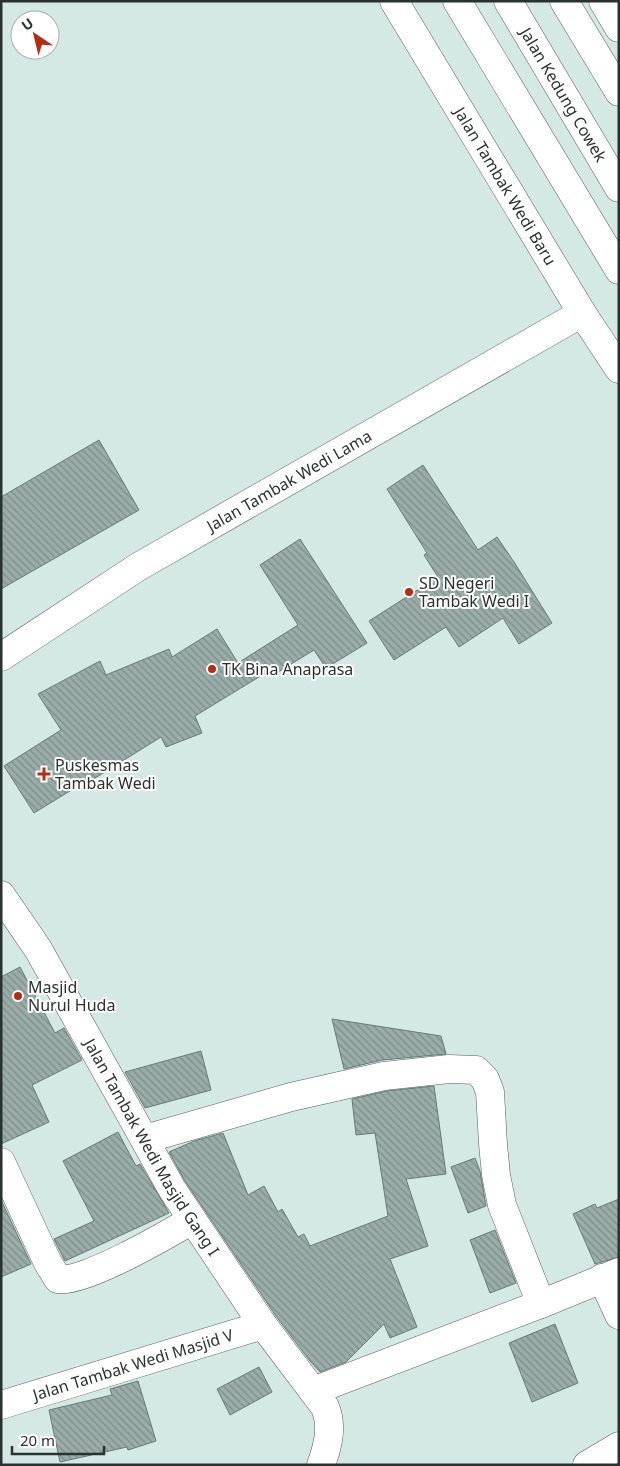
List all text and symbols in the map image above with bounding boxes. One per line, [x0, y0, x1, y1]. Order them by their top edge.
north arrow [10, 10, 60, 60]
text: U [17, 13, 37, 35]
street label: Jalan Kedung Cowek [514, 22, 612, 166]
street label: Jalan Tambak Wedi Baru [448, 101, 562, 269]
street label: Jalan Tambak Wedi Lama [201, 425, 376, 537]
place label: SD Negeri Tambak Wedi I [419, 572, 529, 612]
marker: SD Negeri Tambak Wedi I [403, 586, 415, 598]
place label: TK Bina Anaprasa [222, 658, 353, 680]
marker: TK Bina Anaprasa [206, 663, 218, 675]
place label: Puskesmas Tambak Wedi [55, 754, 156, 794]
marker: Puskesmas Tambak Wedi [37, 767, 51, 781]
place label: Masjid Nurul Huda [28, 976, 115, 1016]
marker: Masjid Nurul Huda [12, 990, 24, 1002]
street label: Jalan Tambak Wedi Masjid Gang I [78, 1033, 225, 1260]
street label: Jalan Tambak Wedi Masjid V [28, 1324, 236, 1406]
scale bar [12, 1424, 105, 1456]
text: 20 m [20, 1430, 55, 1450]

